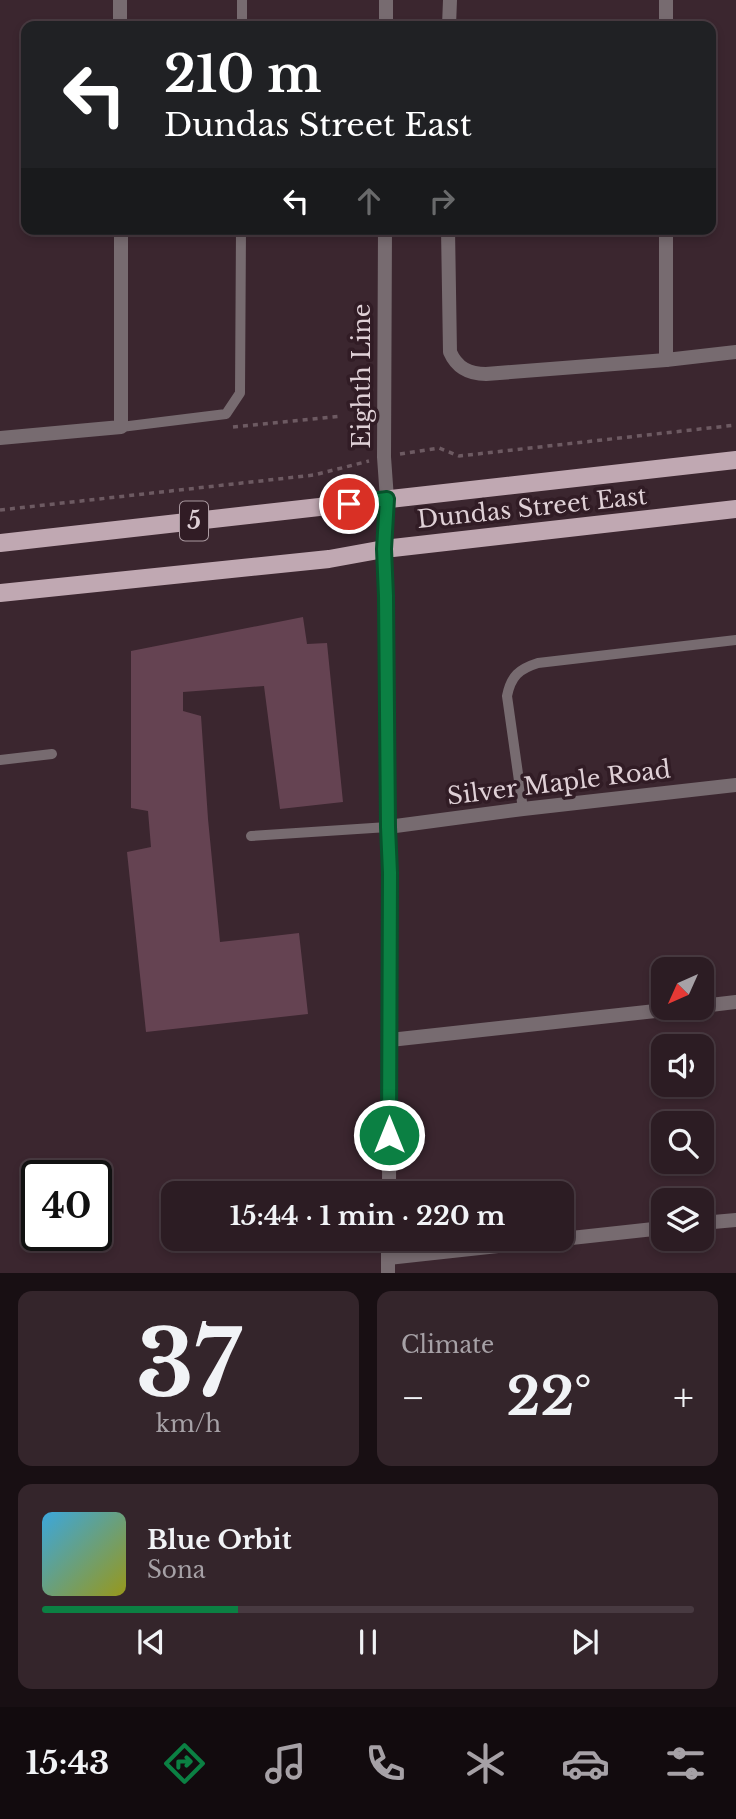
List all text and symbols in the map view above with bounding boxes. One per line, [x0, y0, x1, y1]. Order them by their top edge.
text: 210 m [164, 44, 322, 105]
icon: left [49, 49, 140, 140]
text: Dundas Street East [164, 105, 472, 145]
icon: left [277, 182, 315, 220]
icon: ahead [350, 182, 388, 220]
icon: right [423, 182, 461, 220]
street label: Eighth Line [347, 304, 376, 448]
pin [319, 474, 379, 534]
street label: Dundas Street East [416, 481, 648, 534]
icon: arrive [330, 485, 368, 523]
road number: 5 [180, 502, 208, 540]
street label: Silver Maple Road [446, 754, 672, 811]
north arrow [651, 957, 714, 1020]
map controls [651, 957, 714, 1251]
button: sound [651, 1034, 714, 1097]
position arrow [352, 1098, 426, 1172]
button: search [651, 1111, 714, 1174]
speed limit sign: 40 [21, 1160, 112, 1251]
button: layers [651, 1188, 714, 1251]
text: 15:44 · 1 min · 220 m [230, 1200, 505, 1232]
text: 37 [136, 1308, 241, 1421]
text: Climate [401, 1331, 494, 1359]
text: 22° [507, 1365, 592, 1429]
text: − [401, 1374, 425, 1421]
text: + [673, 1374, 694, 1421]
text: km/h [156, 1410, 221, 1438]
text: Blue Orbit [147, 1524, 292, 1556]
text: Sona [147, 1556, 205, 1584]
icon: previous [132, 1623, 170, 1661]
icon: pause [349, 1623, 387, 1661]
icon: next [566, 1623, 604, 1661]
icon: directions [160, 1739, 209, 1788]
icon: music [261, 1739, 310, 1788]
icon: phone [361, 1739, 410, 1788]
icon: climate [461, 1739, 510, 1788]
icon: car [561, 1739, 610, 1788]
icon: filters [661, 1739, 710, 1788]
text: 15:43 [26, 1743, 109, 1783]

